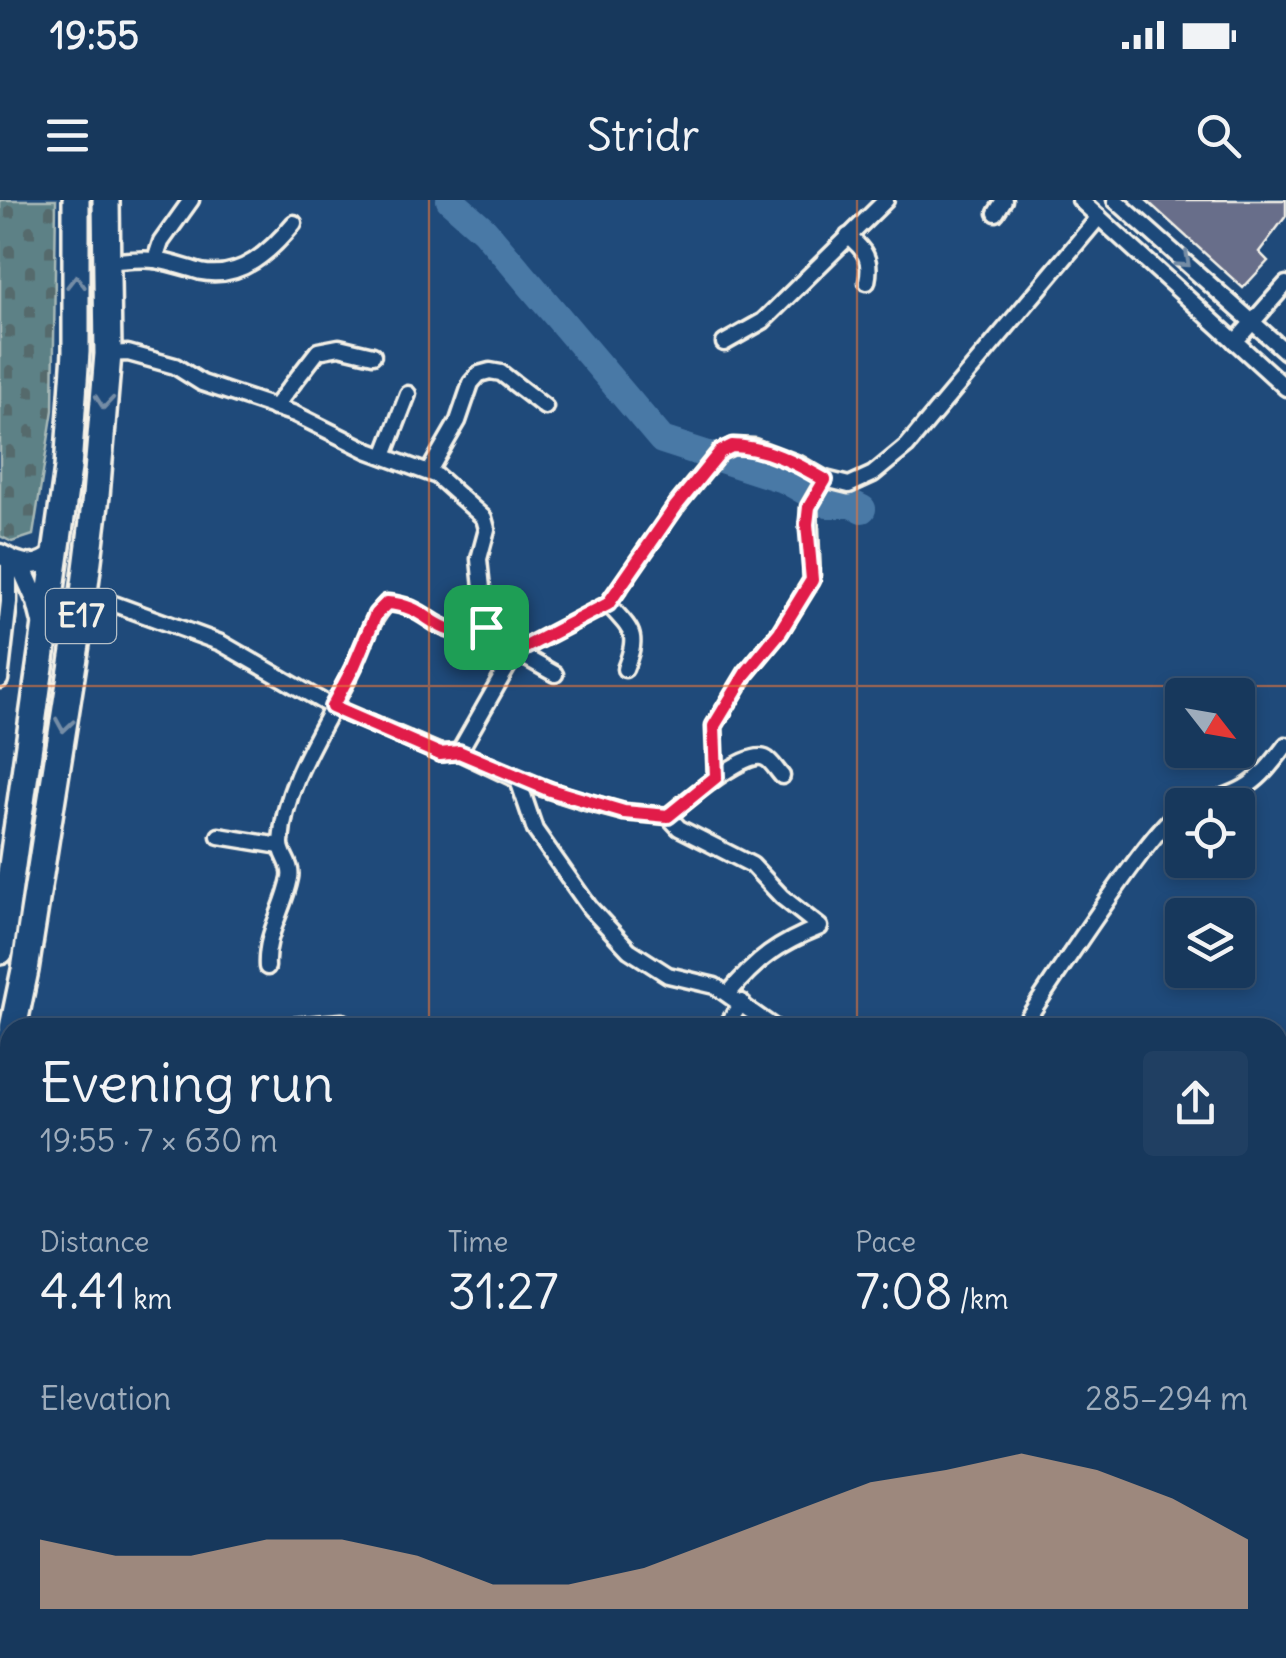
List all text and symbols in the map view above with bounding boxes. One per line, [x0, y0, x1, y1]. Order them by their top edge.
text: 19:55 [50, 12, 139, 59]
text: Stridr [587, 107, 699, 163]
icon: menu [40, 108, 95, 163]
icon: search [1191, 108, 1246, 163]
one-way arrow [1172, 250, 1191, 268]
one-way arrow [65, 273, 87, 288]
one-way arrow [93, 395, 115, 411]
pin [444, 585, 529, 670]
road number: E17 [46, 589, 116, 643]
icon: arrive [459, 600, 514, 655]
north arrow [1165, 678, 1255, 768]
map controls [1165, 678, 1255, 988]
one-way arrow [54, 716, 75, 733]
button: locate [1165, 788, 1255, 878]
button: layers [1165, 898, 1255, 988]
text: Evening run [40, 1048, 334, 1117]
button: share [1143, 1051, 1248, 1156]
text: 19:55 · 7 × 630 m [40, 1120, 278, 1161]
text: Distance [40, 1224, 149, 1260]
text: Time [448, 1224, 508, 1260]
text: Pace [855, 1224, 916, 1260]
text: 4.41 [40, 1260, 127, 1323]
text: 31:27 [448, 1260, 559, 1323]
text: 7:08 [855, 1260, 953, 1323]
text: km [127, 1281, 172, 1317]
text: /km [953, 1281, 1009, 1317]
text: Elevation [40, 1378, 171, 1419]
text: 285–294 m [1085, 1378, 1248, 1419]

